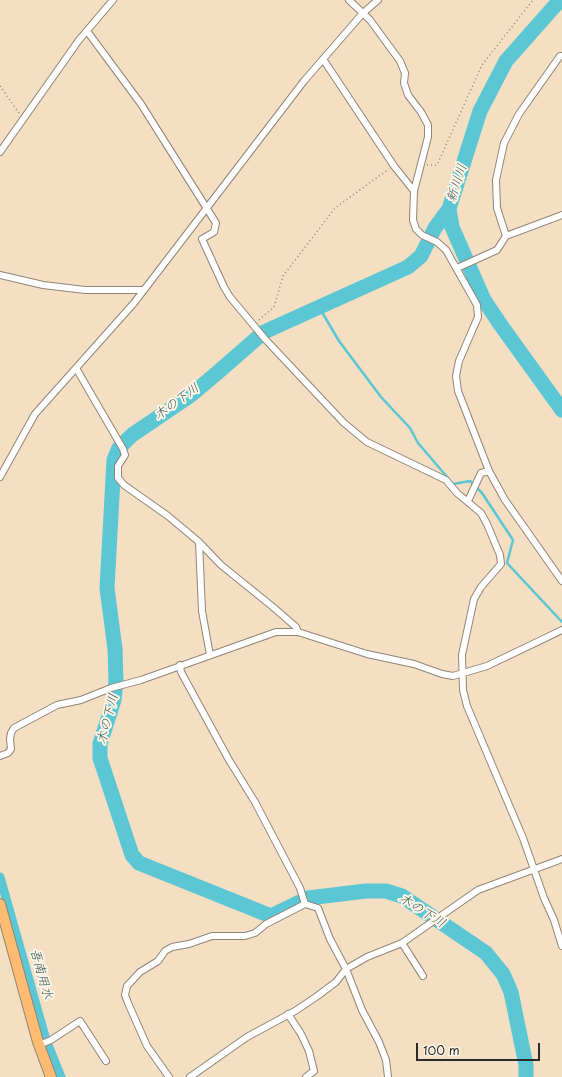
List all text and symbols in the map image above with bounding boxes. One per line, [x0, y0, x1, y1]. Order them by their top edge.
water label: 新川川 [444, 162, 470, 204]
water label: 木の下川 [151, 380, 203, 424]
water label: 木の下川 [94, 692, 122, 746]
water label: 木の下川 [396, 891, 448, 931]
water label: 吾南用水 [26, 947, 56, 1001]
scale bar [418, 1035, 542, 1061]
text: 100 m [423, 1041, 460, 1059]

